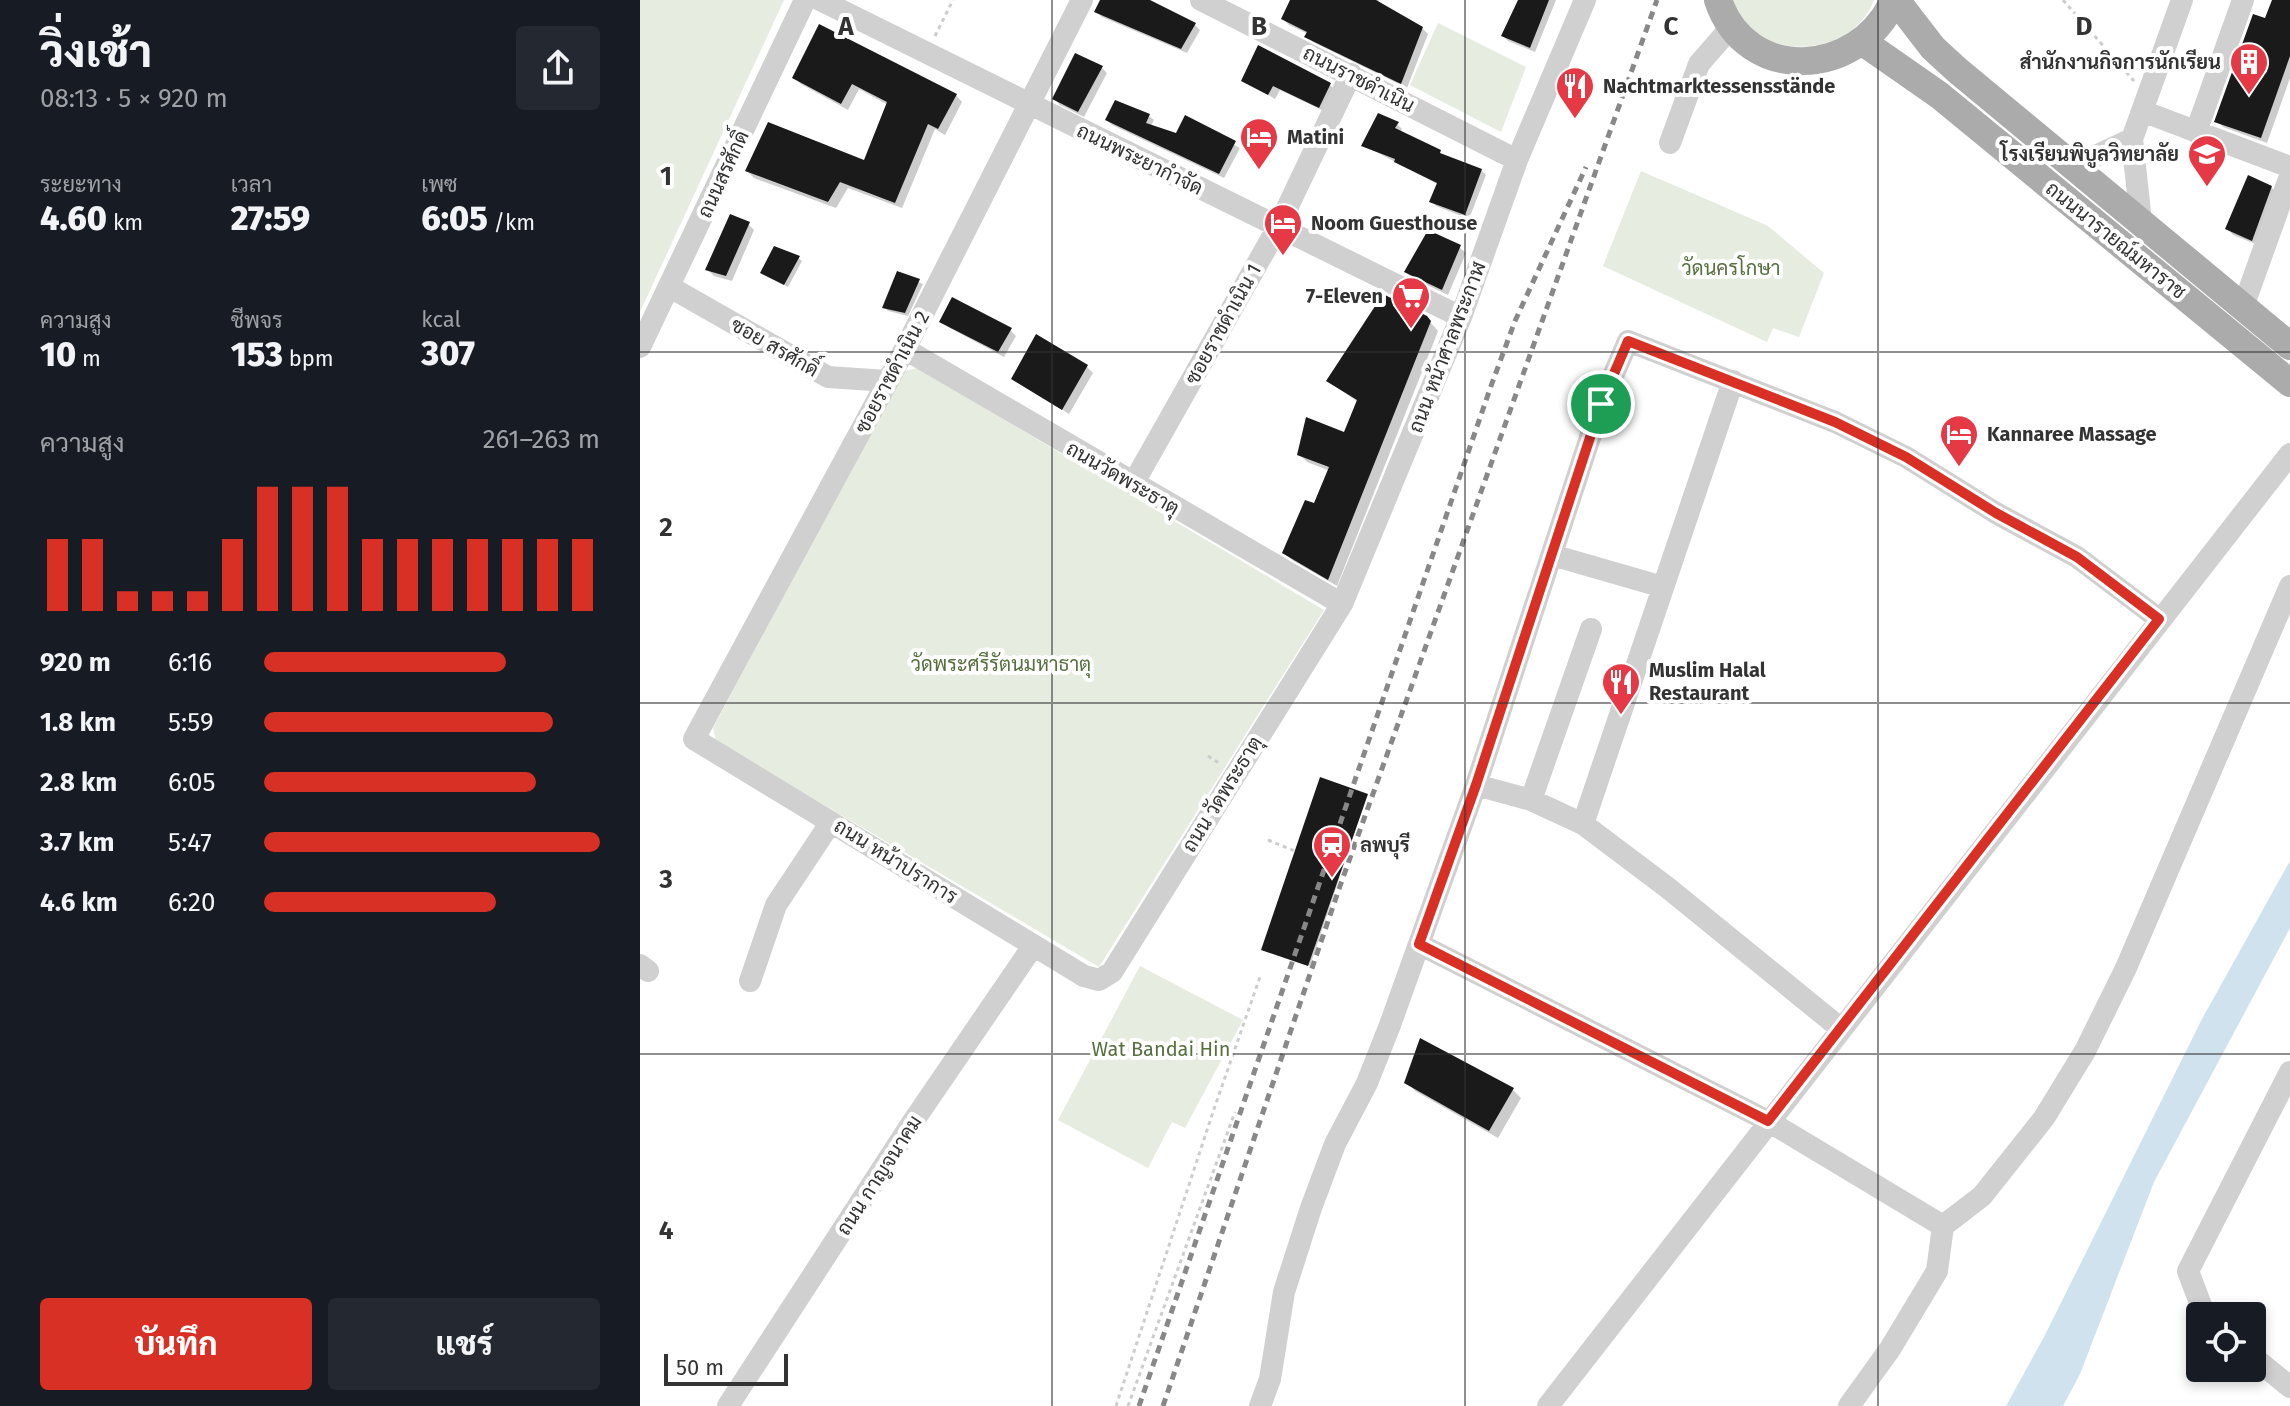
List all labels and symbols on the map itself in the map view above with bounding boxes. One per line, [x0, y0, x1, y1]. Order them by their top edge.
text: A [837, 11, 854, 42]
text: B [1251, 11, 1267, 42]
text: C [1664, 11, 1679, 42]
text: D [2076, 11, 2093, 42]
street label: ถนนราชดำเนิน [1299, 41, 1419, 117]
building icon: สำนักงานกิจการนักเรียน [2228, 41, 2270, 96]
place label: สำนักงานกิจการนักเรียน [2019, 49, 2221, 74]
restaurant icon: Nachtmarktessensstände [1554, 65, 1596, 120]
place label: Nachtmarktessensstände [1603, 74, 1835, 98]
hotel icon: Matini [1238, 116, 1280, 171]
street label: ถนนพระยากำจัด [1073, 118, 1207, 200]
street label: ถนนสรศักดิ์ [687, 124, 754, 222]
place label: Matini [1287, 125, 1344, 149]
school or university icon: โรงเรียนพิบูลวิทยาลัย [2186, 133, 2228, 188]
place label: โรงเรียนพิบูลวิทยาลัย [1999, 140, 2179, 168]
text: 1 [660, 161, 672, 192]
street label: ถนนนารายณ์มหาราช [2041, 175, 2192, 304]
hotel icon: Noom Guesthouse [1262, 202, 1304, 257]
place label: Noom Guesthouse [1311, 211, 1477, 235]
park label: วัดนครโกษา [1682, 255, 1780, 280]
street label: ถนน หน้าศาลพระกาฬ [1403, 258, 1491, 436]
street label: ซอยราชดำเนิน 1 [1180, 260, 1266, 388]
supermarket icon: 7-Eleven [1390, 275, 1432, 330]
place label: 7-Eleven [1306, 284, 1383, 308]
street label: ซอย สรศักดิ์ [727, 307, 826, 382]
street label: ซอยราชดำเนิน 2 [850, 307, 934, 437]
pin [1567, 370, 1635, 438]
hotel icon: Kannaree Massage [1938, 413, 1980, 468]
place label: Kannaree Massage [1987, 422, 2157, 446]
street label: ถนนวัดพระธาตุ [1061, 436, 1184, 522]
text: 2 [659, 512, 673, 543]
park label: วัดพระศรีรัตนมหาธาตุ [911, 651, 1091, 678]
place label: Muslim Halal Restaurant [1649, 658, 1766, 705]
restaurant icon: Muslim Halal Restaurant [1600, 661, 1642, 716]
street label: ถนน วัดพระธาตุ [1177, 732, 1269, 857]
street label: ถนน หน้าปราการ [830, 813, 962, 909]
station icon: ลพบุรี [1311, 824, 1353, 879]
place label: ลพบุรี [1360, 832, 1410, 860]
text: 3 [658, 864, 673, 895]
park label: Wat Bandai Hin [1092, 1037, 1230, 1061]
street label: ถนน กาญจนาคม [831, 1111, 927, 1239]
text: 4 [659, 1215, 674, 1246]
scale bar [664, 1350, 788, 1386]

